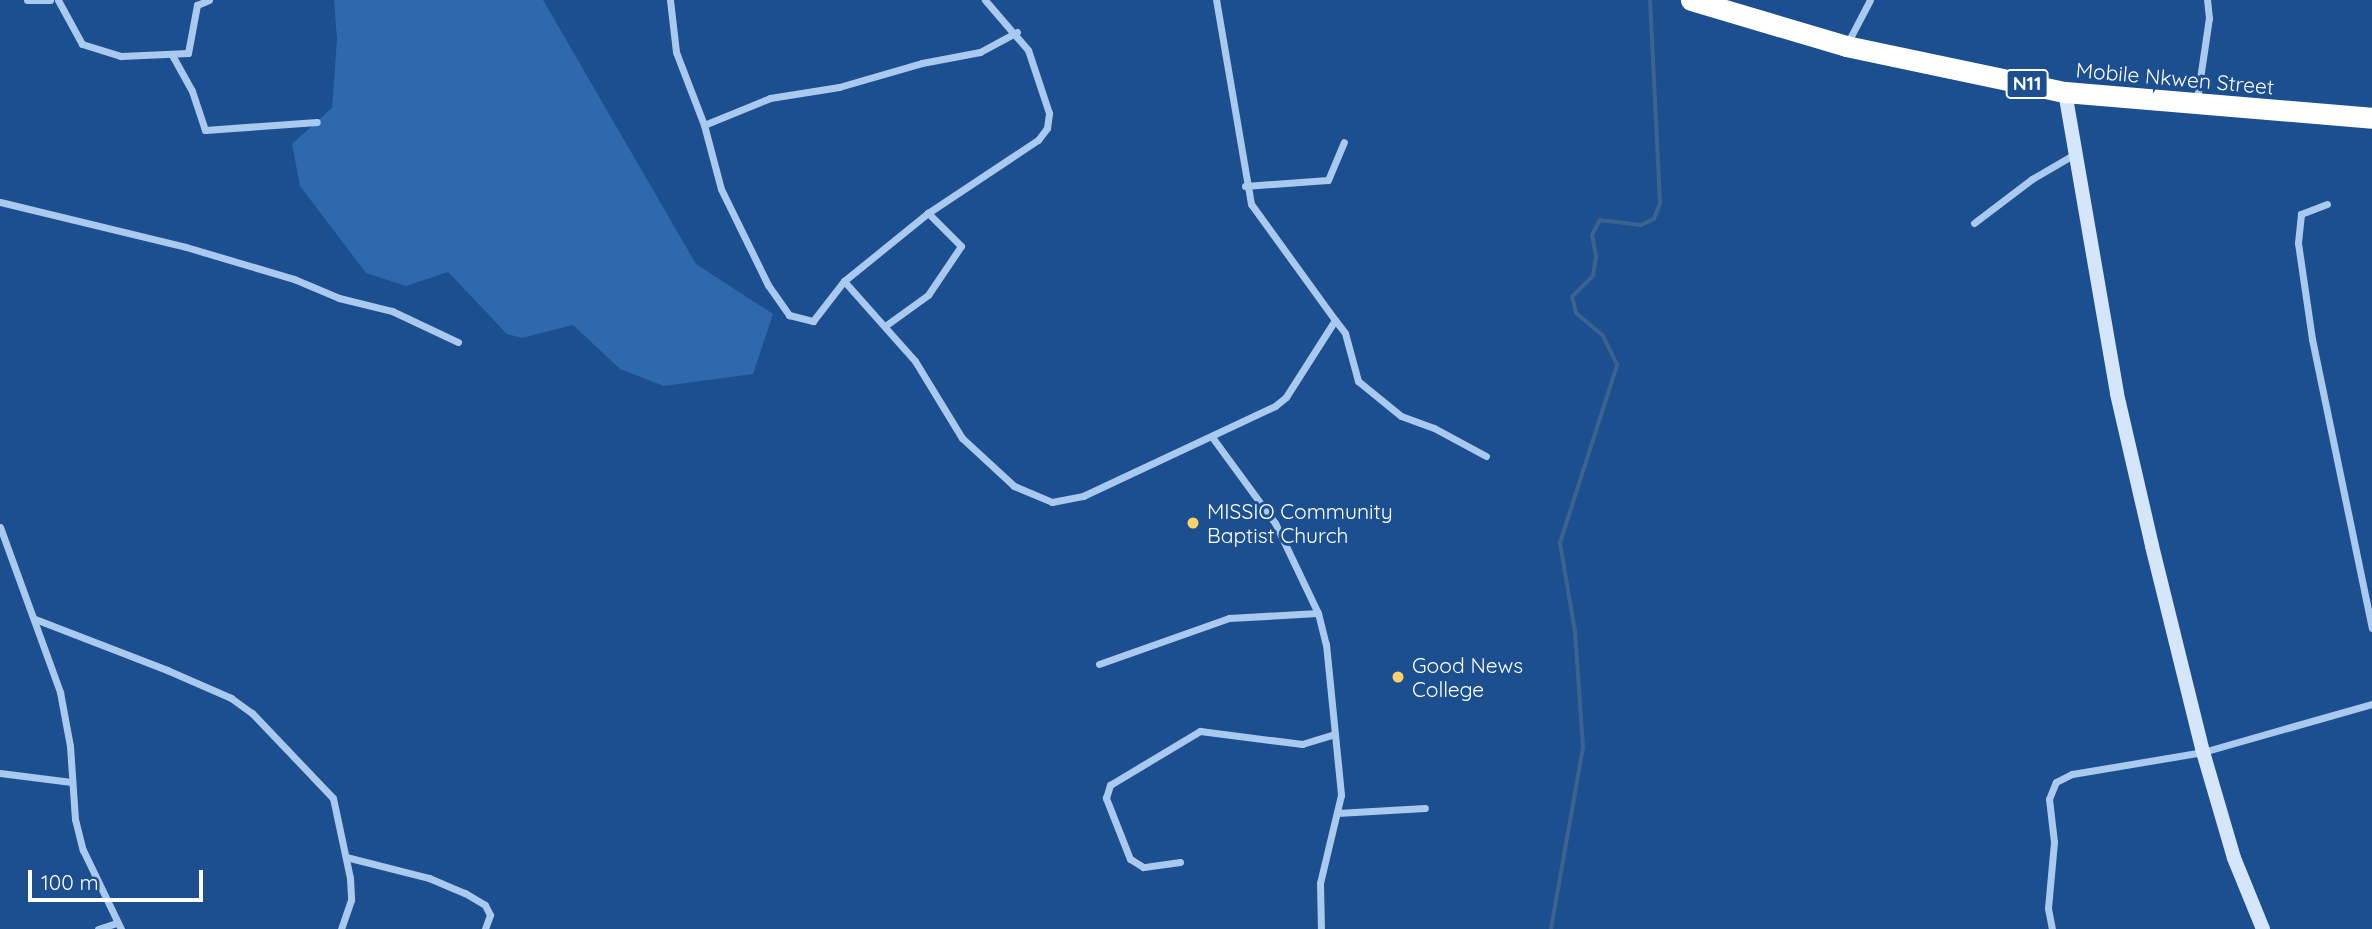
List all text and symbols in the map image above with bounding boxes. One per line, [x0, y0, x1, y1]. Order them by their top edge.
street label: Mobile Nkwen Street [2075, 57, 2275, 99]
road number: N11 [2004, 68, 2050, 100]
place label: MISSIO Community Baptist Church [1207, 498, 1393, 548]
marker: MISSIO Community Baptist Church [1185, 515, 1201, 531]
place label: Good News College [1412, 652, 1523, 702]
marker: Good News College [1390, 669, 1406, 685]
scale bar [32, 856, 206, 900]
text: 100 m [41, 869, 99, 895]

